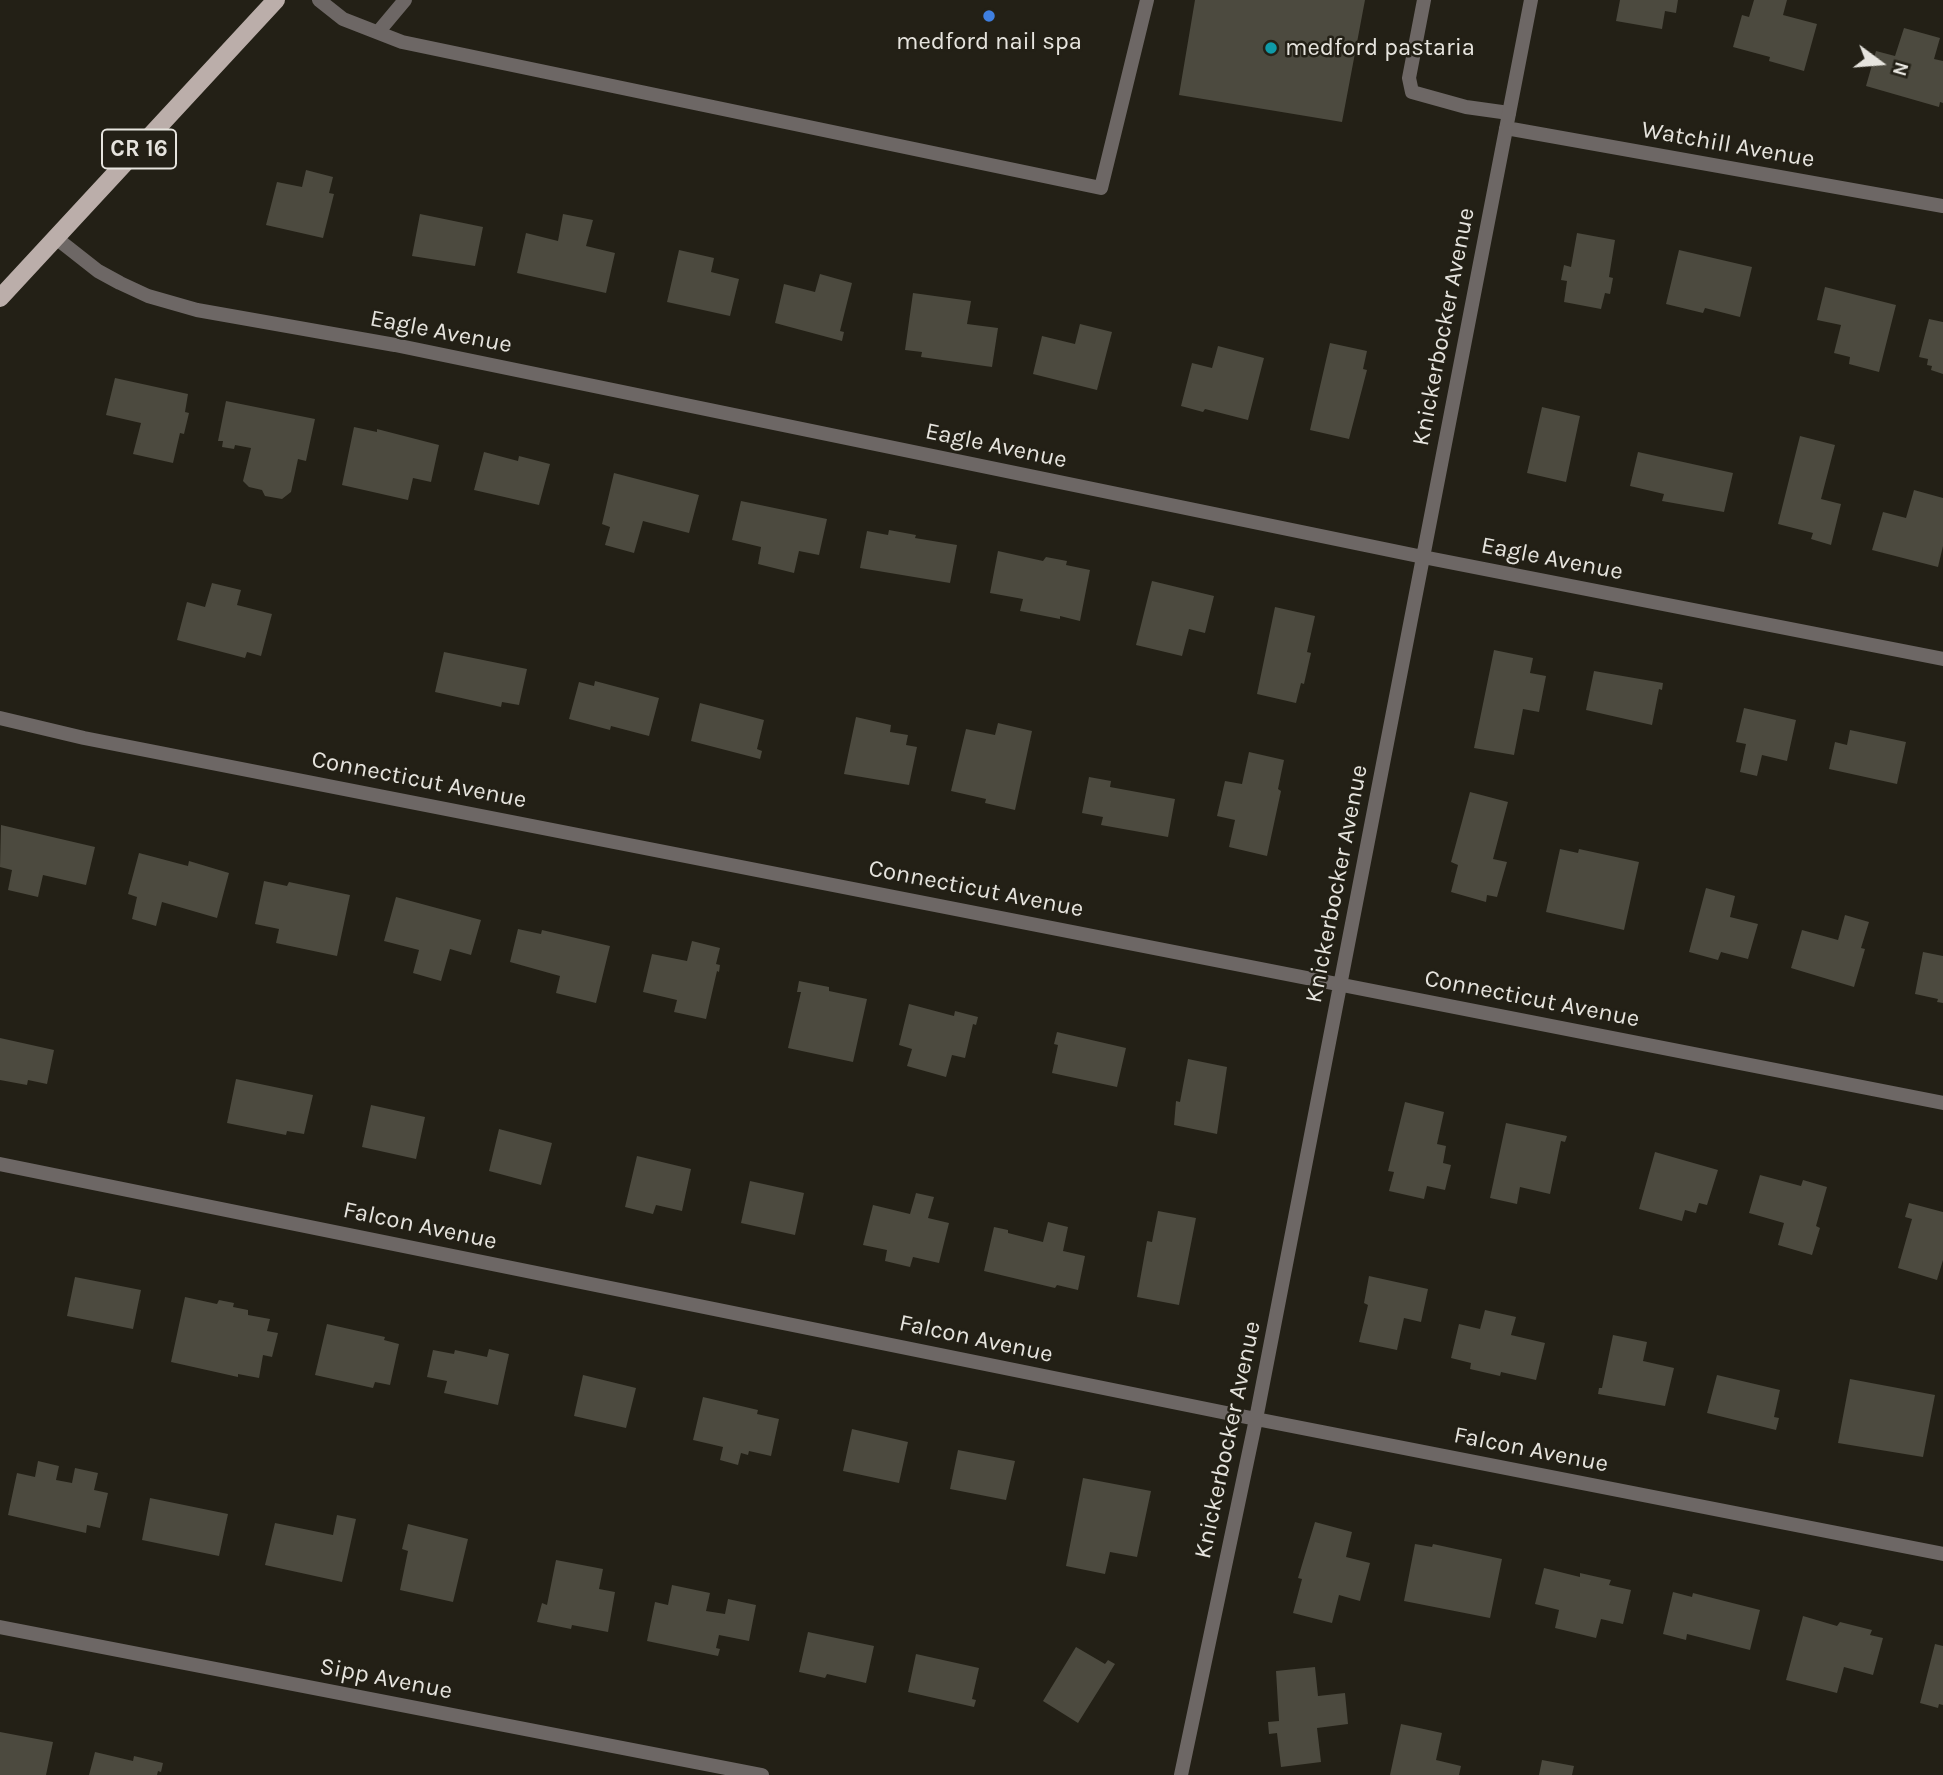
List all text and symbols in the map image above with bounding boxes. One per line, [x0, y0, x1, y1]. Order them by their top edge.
marker: medford nail spa [981, 8, 997, 24]
place label: medford nail spa [896, 28, 1082, 56]
north arrow [1845, 28, 1915, 98]
place label: medford pastaria [1285, 34, 1475, 62]
marker: medford pastaria [1263, 40, 1279, 56]
text: N [1888, 59, 1913, 78]
street label: Watchill Avenue [1639, 116, 1817, 174]
road number: CR 16 [102, 130, 176, 168]
street label: Knickerbocker Avenue [1407, 205, 1481, 449]
street label: Eagle Avenue [368, 304, 514, 360]
street label: Eagle Avenue [923, 417, 1069, 475]
street label: Eagle Avenue [1479, 531, 1625, 587]
street label: Connecticut Avenue [309, 745, 529, 815]
street label: Knickerbocker Avenue [1300, 762, 1374, 1006]
street label: Connecticut Avenue [866, 854, 1086, 924]
street label: Connecticut Avenue [1422, 964, 1642, 1034]
street label: Falcon Avenue [340, 1196, 500, 1256]
street label: Falcon Avenue [896, 1309, 1056, 1369]
street label: Knickerbocker Avenue [1189, 1319, 1267, 1561]
street label: Falcon Avenue [1451, 1421, 1611, 1479]
street label: Sipp Avenue [317, 1652, 455, 1706]

